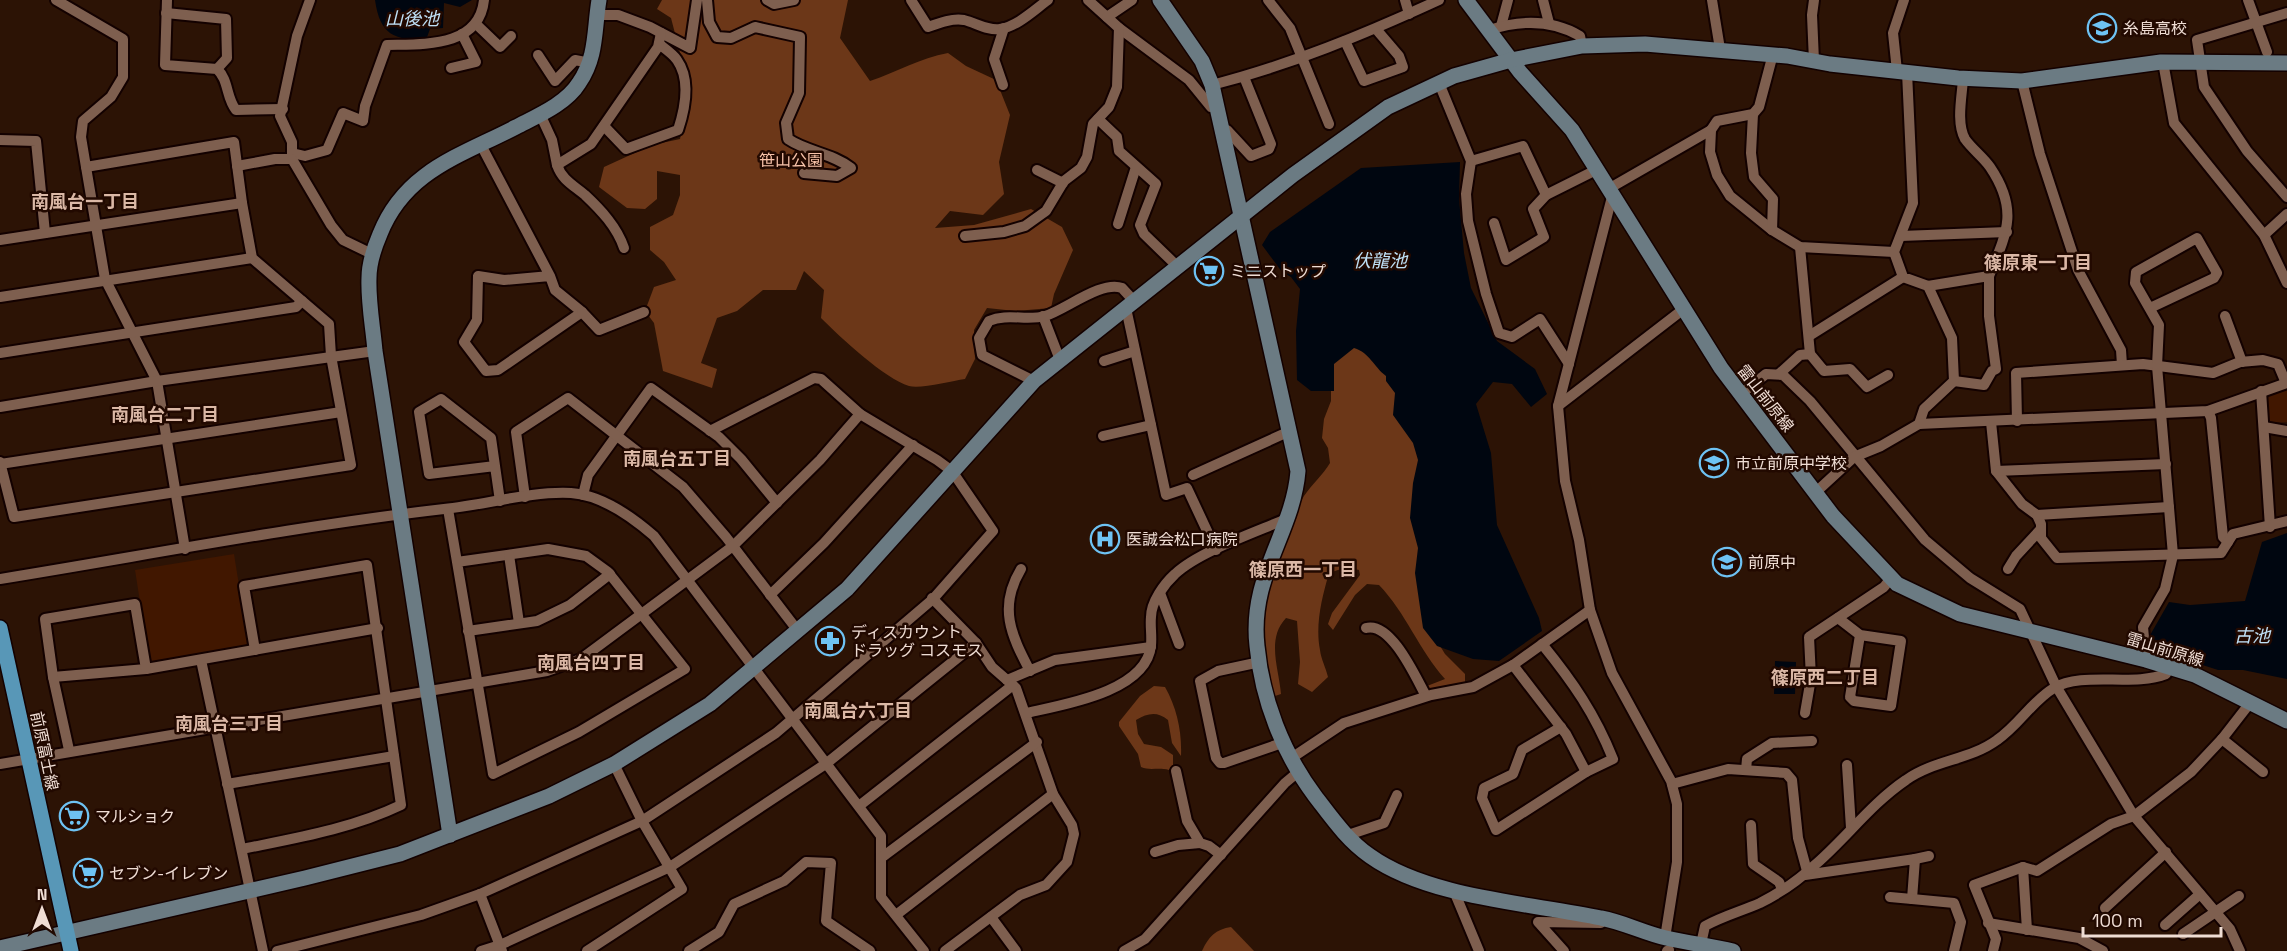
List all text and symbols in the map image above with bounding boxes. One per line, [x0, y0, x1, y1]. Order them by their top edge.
water label: 山後池 [385, 7, 441, 30]
school or university icon: 糸島高校 [2086, 12, 2118, 44]
place label: 糸島高校 [2123, 18, 2187, 39]
park label: 笹山公園 [759, 150, 823, 171]
district label: 南風台一丁目 [31, 190, 139, 213]
water label: 伏龍池 [1353, 249, 1409, 272]
district label: 篠原東一丁目 [1984, 251, 2092, 274]
supermarket icon: ミニストップ [1193, 255, 1225, 287]
place label: ミニストップ [1230, 261, 1326, 282]
street label: 雷山前原線 [1733, 360, 1799, 436]
district label: 南風台二丁目 [111, 403, 219, 426]
district label: 南風台五丁目 [623, 447, 731, 470]
school or university icon: 市立前原中学校 [1698, 447, 1730, 479]
place label: 市立前原中学校 [1735, 453, 1847, 474]
hospital icon: 医誠会松口病院 [1089, 523, 1121, 555]
place label: 医誠会松口病院 [1126, 529, 1238, 550]
school or university icon: 前原中 [1711, 546, 1743, 578]
place label: 前原中 [1748, 552, 1796, 573]
district label: 篠原西一丁目 [1249, 558, 1357, 581]
place label: ディスカウント ドラッグ コスモス [851, 622, 983, 661]
water label: 古池 [2234, 624, 2272, 647]
pharmacy icon: ディスカウント ドラッグ コスモス [814, 625, 846, 657]
street label: 雷山前原線 [2124, 628, 2206, 671]
district label: 南風台四丁目 [537, 651, 645, 674]
district label: 篠原西二丁目 [1771, 666, 1879, 689]
district label: 南風台六丁目 [804, 699, 912, 722]
street label: 前原富士線 [26, 710, 63, 792]
district label: 南風台三丁目 [175, 712, 283, 735]
supermarket icon: マルショク [58, 800, 90, 832]
place label: マルショク [95, 806, 175, 827]
supermarket icon: セブン-イレブン [72, 857, 104, 889]
place label: セブン-イレブン [109, 863, 228, 884]
north arrow [12, 879, 72, 939]
text: N [37, 884, 47, 905]
scale bar [2083, 900, 2221, 938]
text: 100 m [2092, 909, 2143, 932]

